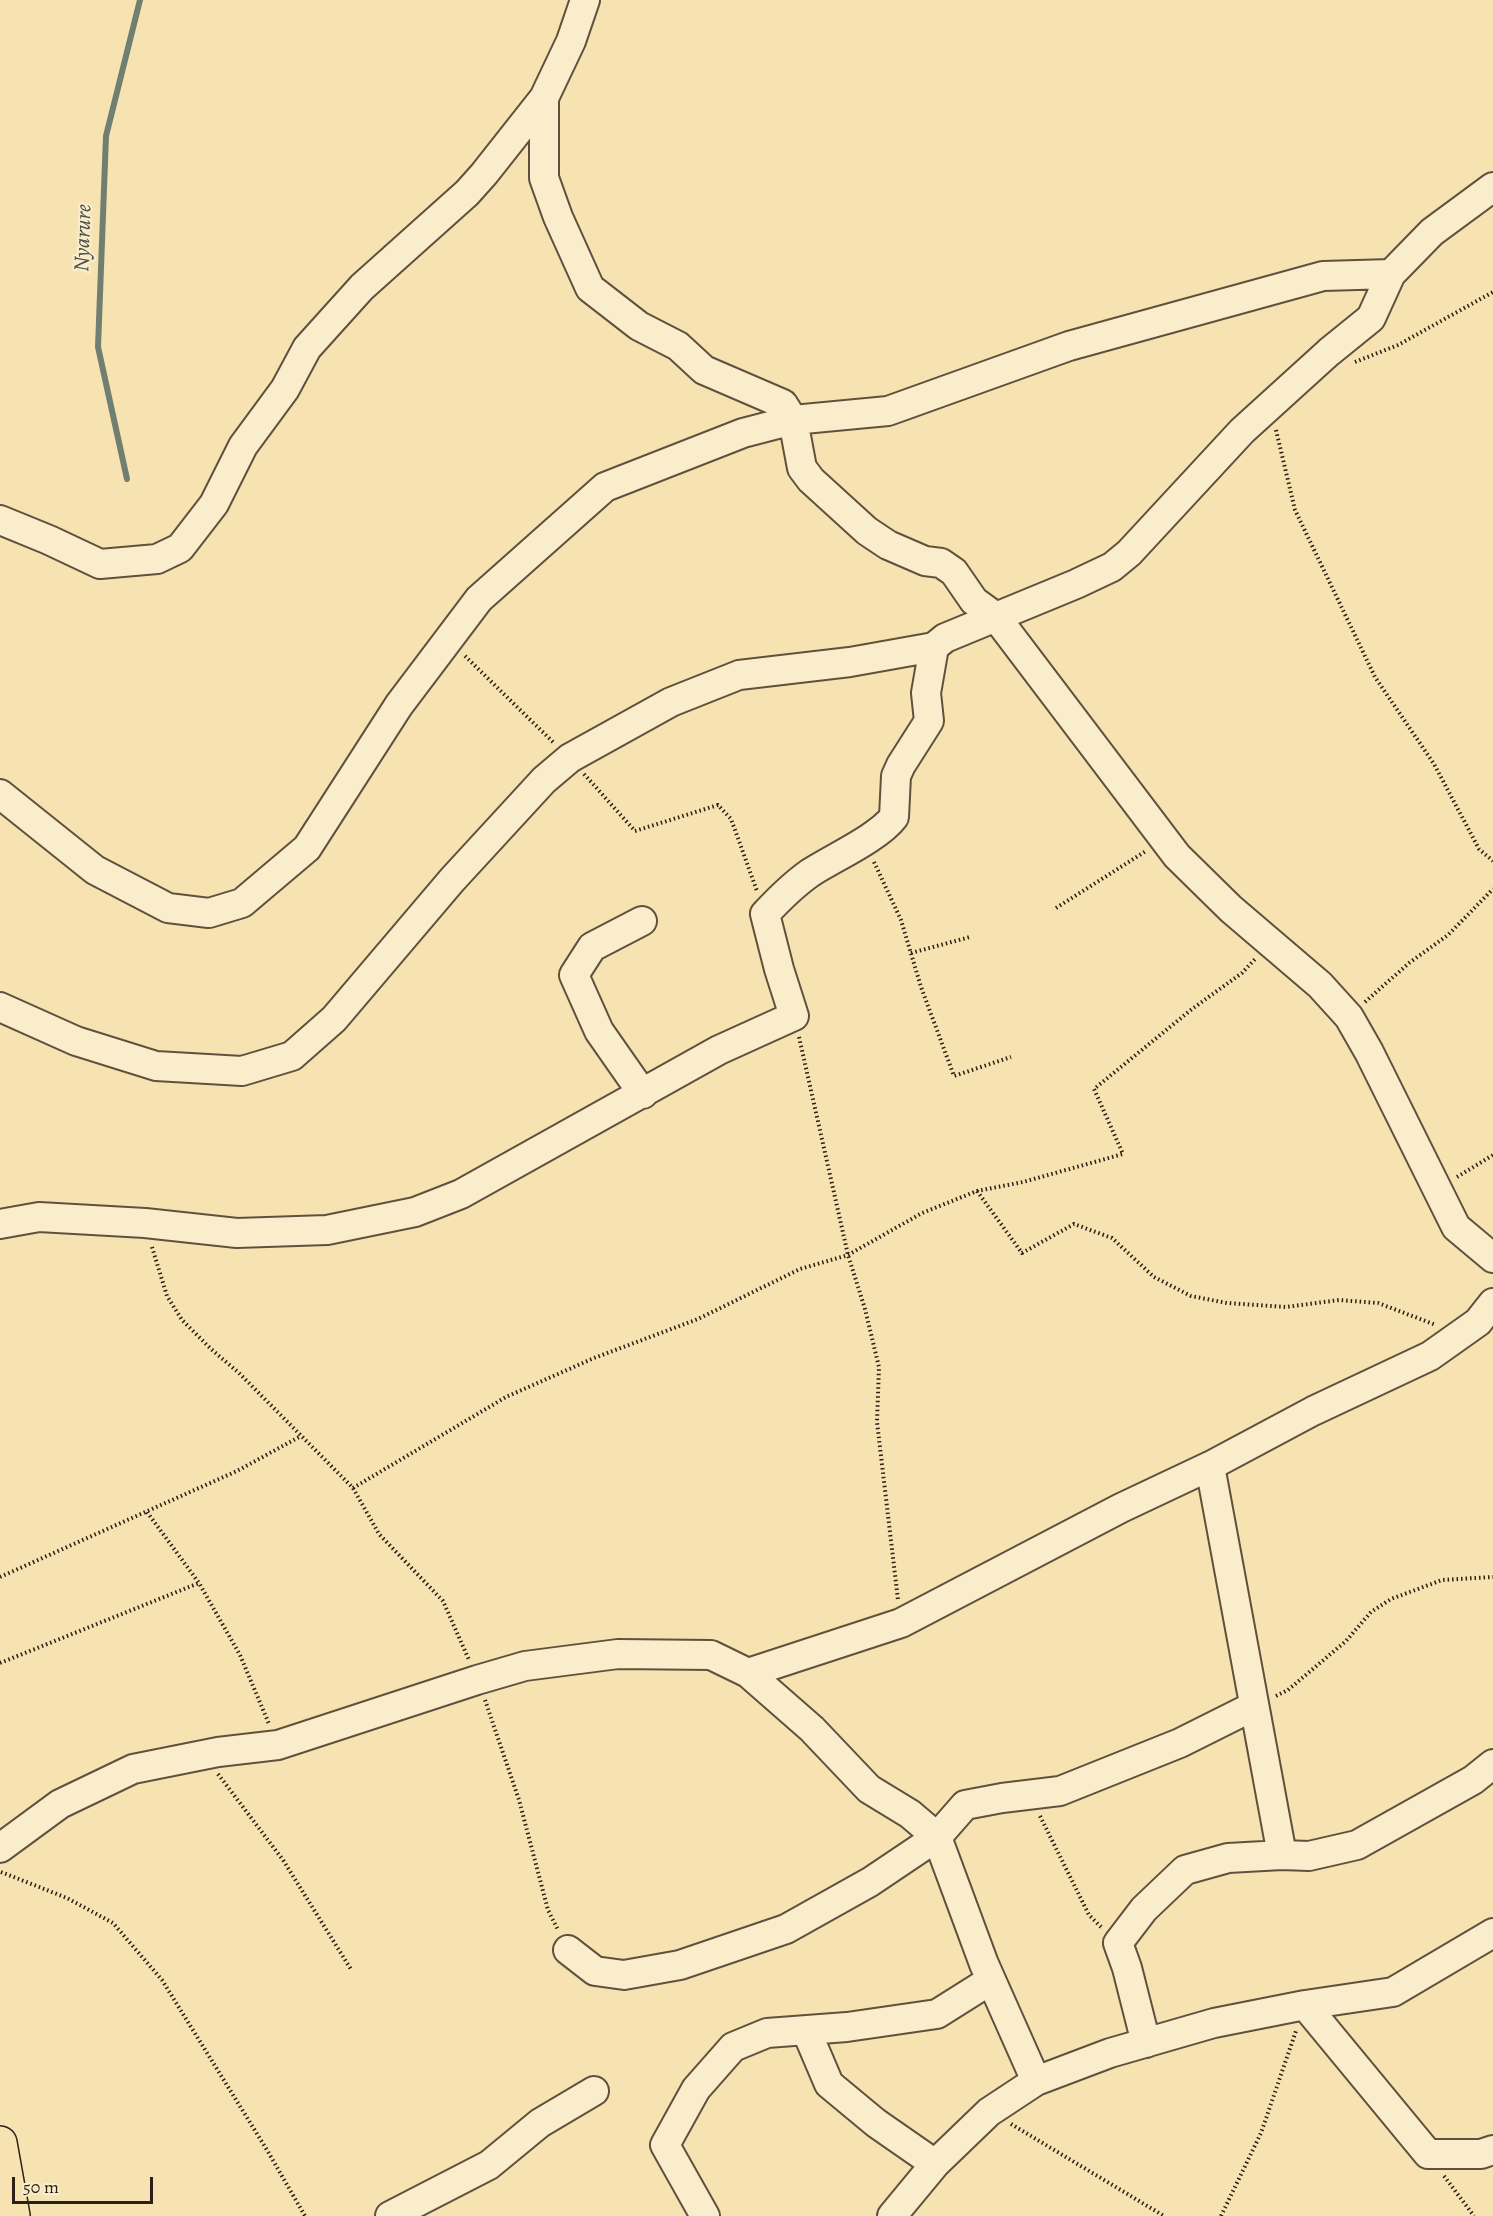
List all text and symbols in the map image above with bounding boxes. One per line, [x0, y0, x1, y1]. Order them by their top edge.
water label: Nyarure [70, 204, 98, 272]
scale bar [15, 2165, 156, 2203]
text: 50 m [23, 2175, 59, 2199]

